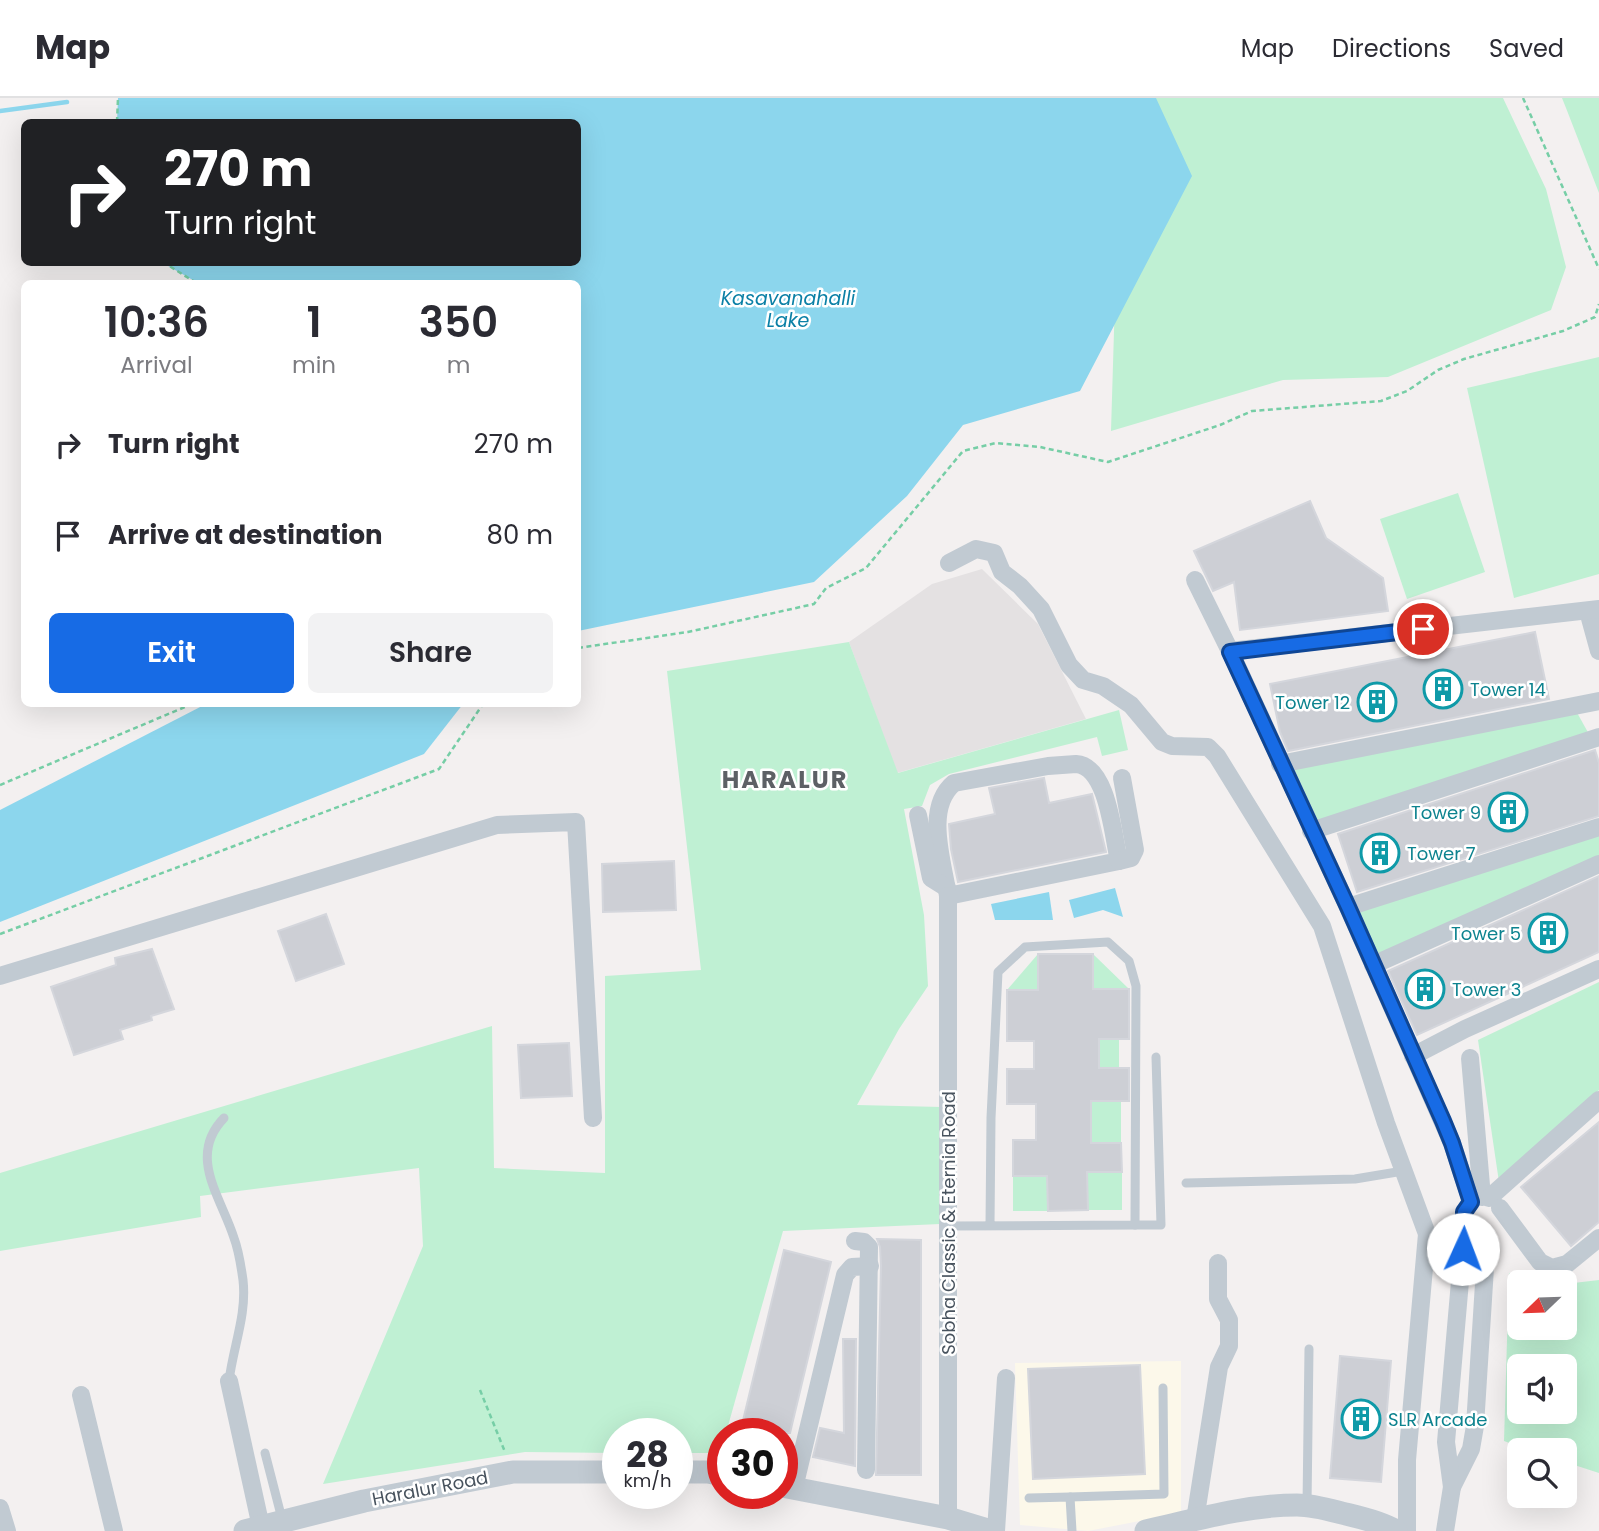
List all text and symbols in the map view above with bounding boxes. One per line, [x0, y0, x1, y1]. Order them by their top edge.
text: Map [35, 24, 110, 71]
text: Map [1241, 32, 1294, 65]
text: Directions [1332, 32, 1451, 65]
text: Saved [1489, 32, 1564, 65]
text: 270 m [164, 135, 312, 203]
icon: right [49, 147, 140, 238]
text: Turn right [164, 200, 316, 245]
water label: Kasavanahalli Lake [721, 285, 856, 334]
text: 10:36 [104, 293, 209, 352]
text: 1 [306, 293, 322, 352]
text: 350 [419, 293, 498, 352]
text: Arrival [120, 349, 193, 381]
text: min [292, 349, 336, 381]
text: m [447, 349, 470, 381]
icon: right [49, 426, 87, 464]
text: Turn right [108, 426, 240, 462]
text: 270 m [474, 426, 553, 462]
icon: arrive [49, 517, 87, 555]
text: Arrive at destination [108, 517, 383, 553]
text: 80 m [487, 517, 553, 553]
pin [1393, 599, 1453, 659]
icon: arrive [1404, 610, 1442, 648]
button: Exit [49, 613, 294, 693]
button: Share [308, 613, 553, 693]
building icon: Tower 14 [1422, 668, 1464, 710]
place label: Tower 14 [1470, 677, 1546, 702]
building icon: Tower 12 [1356, 681, 1398, 723]
place label: Tower 12 [1275, 690, 1350, 715]
district label: HARALUR [722, 763, 848, 796]
building icon: Tower 9 [1487, 791, 1529, 833]
place label: Tower 9 [1411, 800, 1481, 825]
building icon: Tower 7 [1359, 832, 1401, 874]
place label: Tower 7 [1407, 841, 1476, 866]
building icon: Tower 5 [1527, 912, 1569, 954]
place label: Tower 5 [1451, 921, 1521, 946]
building icon: Tower 3 [1404, 968, 1446, 1010]
place label: Tower 3 [1452, 977, 1521, 1002]
street label: Sobha Classic & Eternia Road [936, 1091, 961, 1355]
position arrow [1426, 1212, 1500, 1286]
north arrow [1507, 1270, 1577, 1340]
map controls [1507, 1270, 1577, 1508]
button: sound [1507, 1354, 1577, 1424]
building icon: SLR Arcade [1340, 1398, 1382, 1440]
place label: SLR Arcade [1388, 1407, 1487, 1432]
speed limit sign: 30 [707, 1418, 798, 1509]
text: 28 [626, 1430, 669, 1479]
button: search [1507, 1438, 1577, 1508]
street label: Haralur Road [370, 1464, 490, 1512]
text: km/h [624, 1468, 671, 1493]

